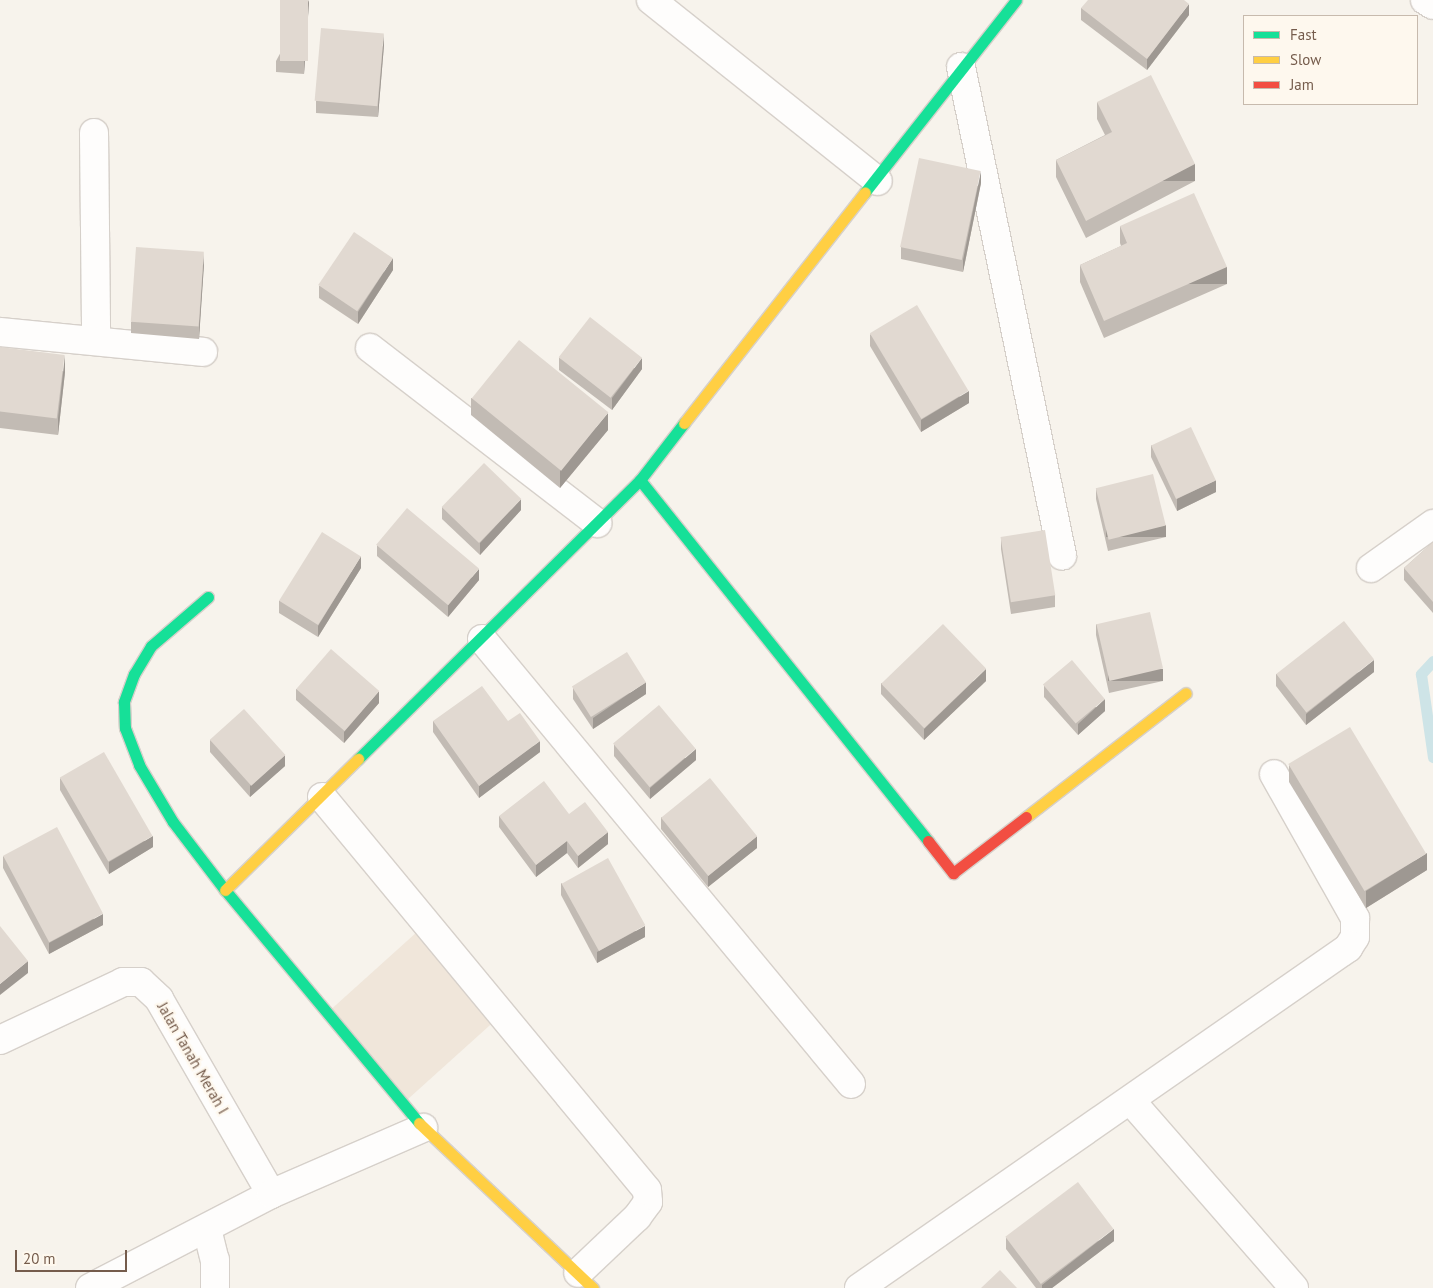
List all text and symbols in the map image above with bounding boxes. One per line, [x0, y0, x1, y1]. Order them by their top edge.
legend [1243, 15, 1418, 105]
text: Fast [1290, 25, 1317, 44]
text: Slow [1290, 50, 1321, 69]
text: Jam [1290, 75, 1314, 94]
street label: Jalan Tanah Merah I [154, 999, 232, 1117]
scale bar [18, 1240, 130, 1272]
text: 20 m [23, 1249, 56, 1268]

